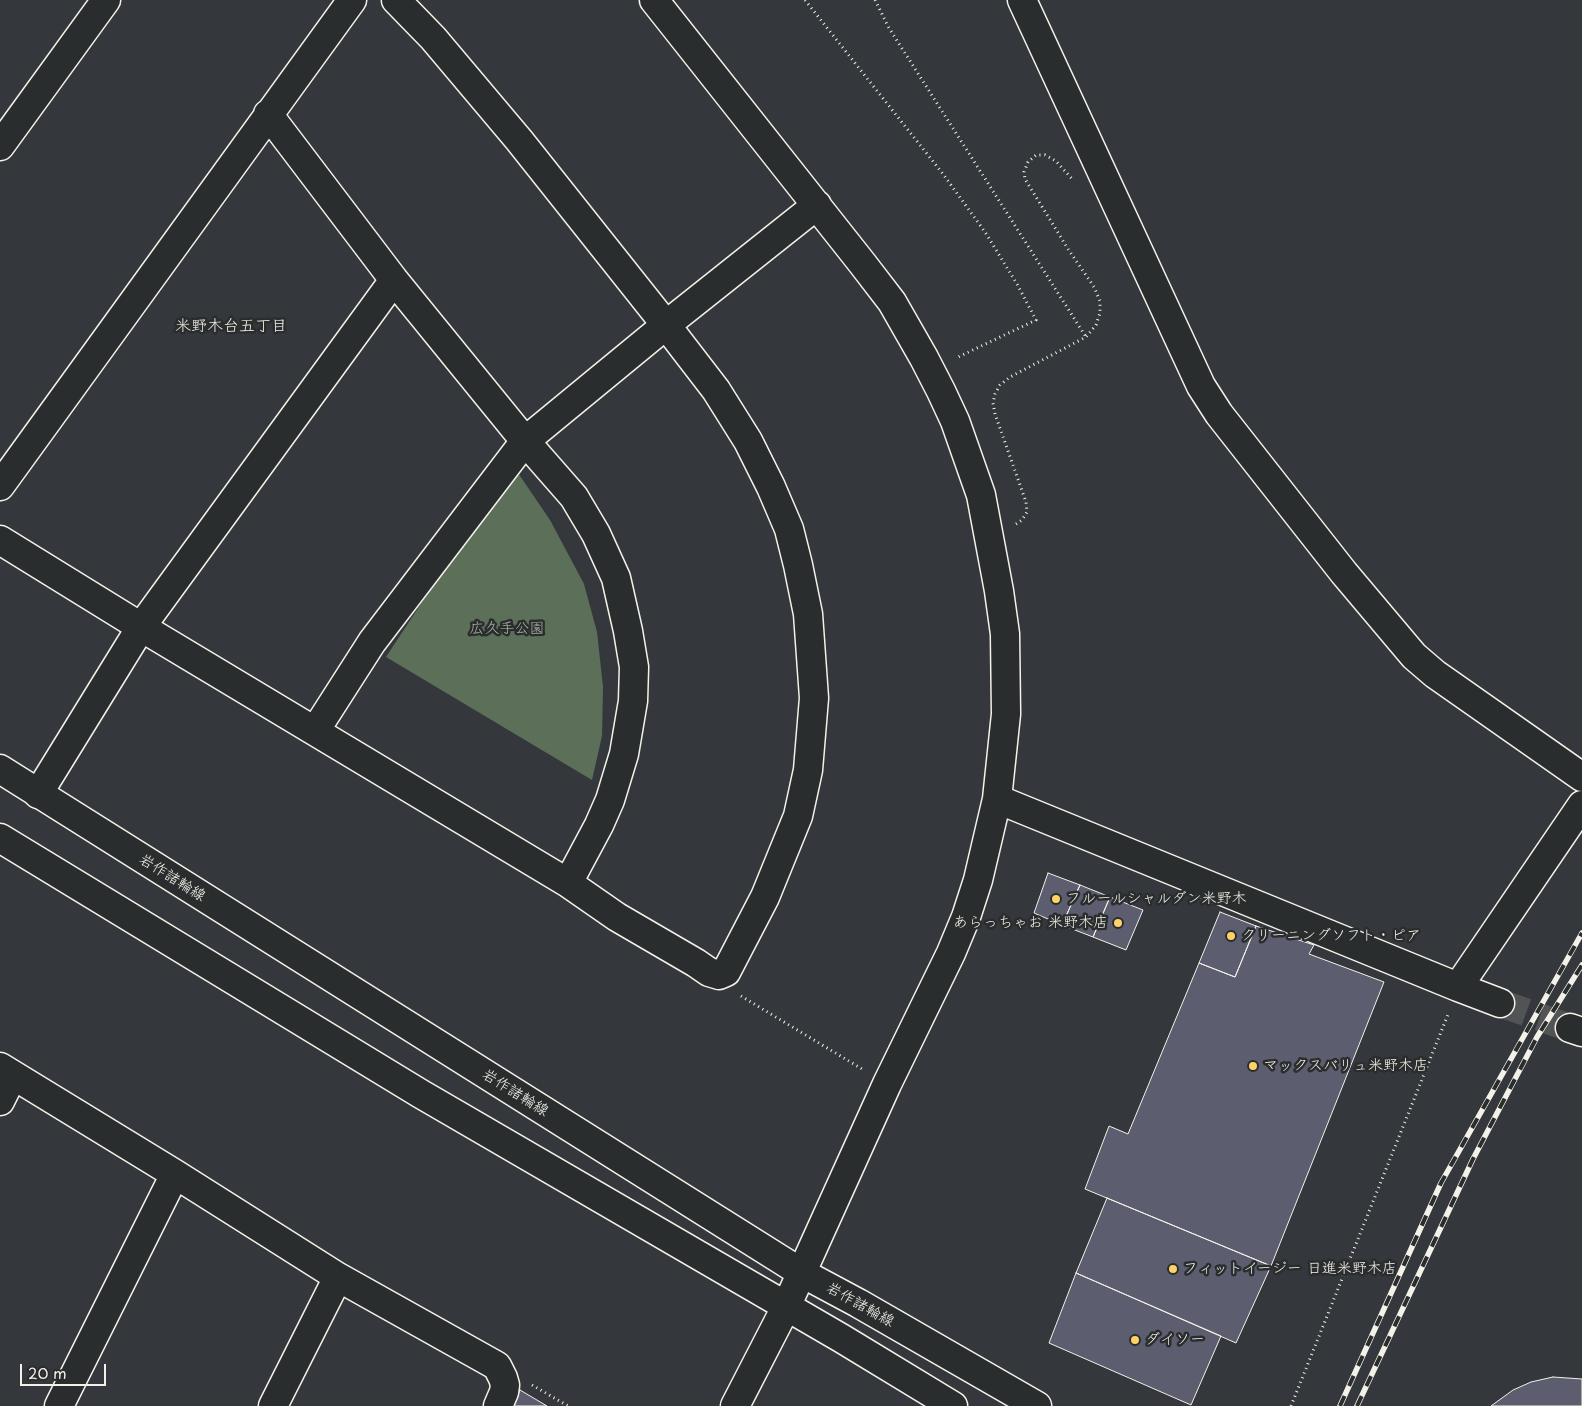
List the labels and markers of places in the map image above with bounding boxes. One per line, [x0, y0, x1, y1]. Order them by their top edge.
place label: フルールシャルダン米野木 [1066, 890, 1247, 908]
marker: フルールシャルダン米野木 [1050, 893, 1062, 905]
place label: あらっちゃお 米野木店 [953, 914, 1108, 932]
marker: あらっちゃお 米野木店 [1112, 917, 1124, 929]
place label: クリーニングソフト・ピア [1241, 927, 1421, 945]
marker: クリーニングソフト・ピア [1225, 930, 1237, 942]
place label: マックスバリュ米野木店 [1263, 1057, 1428, 1075]
marker: マックスバリュ米野木店 [1247, 1060, 1259, 1072]
place label: フィットイージー 日進米野木店 [1183, 1260, 1397, 1278]
marker: フィットイージー 日進米野木店 [1167, 1263, 1179, 1275]
place label: ダイソー [1145, 1331, 1205, 1349]
marker: ダイソー [1129, 1334, 1141, 1346]

